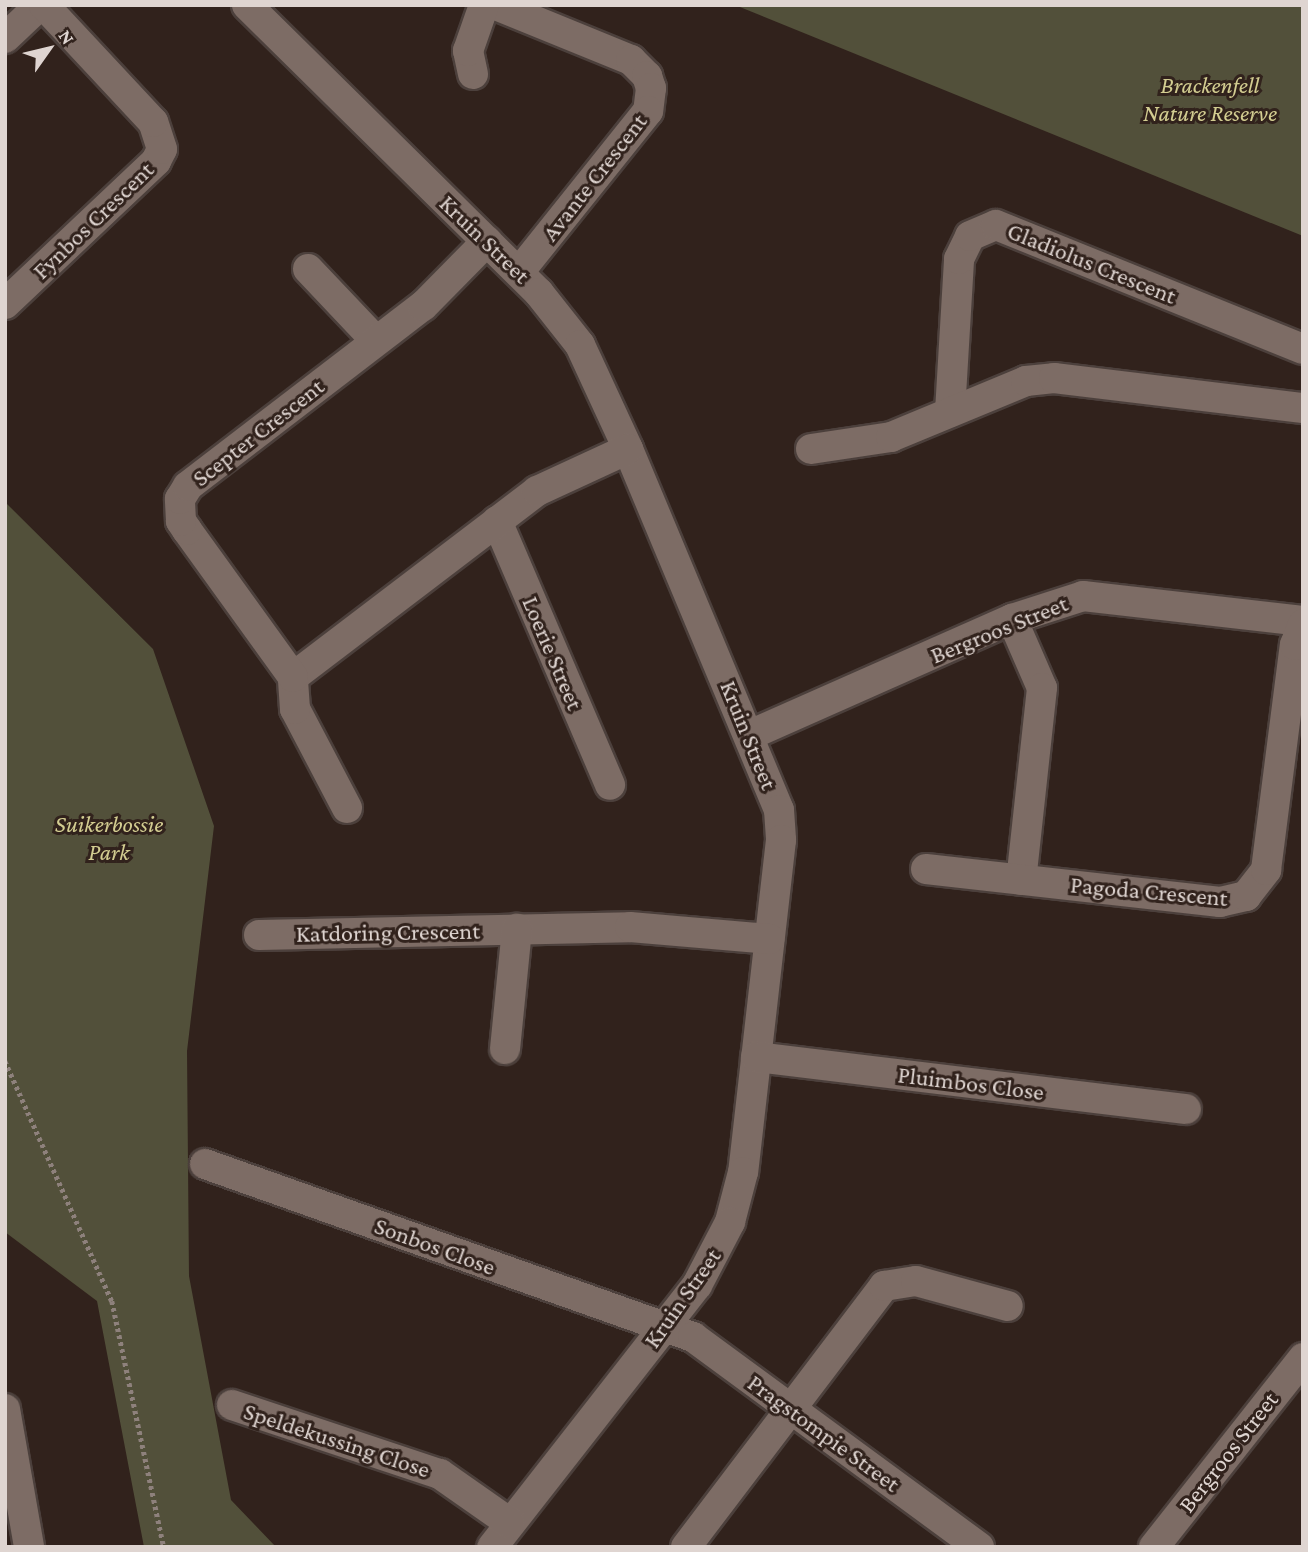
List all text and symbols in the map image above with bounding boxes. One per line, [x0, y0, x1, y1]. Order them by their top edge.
north arrow [14, 14, 84, 84]
text: N [54, 26, 79, 48]
park label: Brackenfell Nature Reserve [1143, 71, 1277, 127]
street label: Avante Crescent [535, 107, 653, 247]
street label: Fynbos Crescent [26, 155, 160, 285]
street label: Kruin Street [434, 189, 536, 289]
street label: Gladiolus Crescent [1003, 216, 1181, 310]
street label: Scepter Crescent [187, 372, 329, 492]
street label: Bergroos Street [926, 588, 1072, 670]
street label: Loerie Street [516, 592, 590, 714]
street label: Kruin Street [714, 676, 784, 794]
park label: Suikerbossie Park [55, 810, 163, 866]
street label: Pagoda Crescent [1069, 870, 1229, 912]
street label: Katdoring Crescent [296, 916, 480, 948]
street label: Pluimbos Close [896, 1060, 1046, 1106]
street label: Sonbos Close [371, 1211, 499, 1281]
street label: Kruin Street [637, 1243, 727, 1353]
street label: Pragstompie Street [742, 1368, 906, 1498]
street label: Bergroos Street [1172, 1386, 1284, 1518]
street label: Speldekussing Close [240, 1396, 434, 1484]

